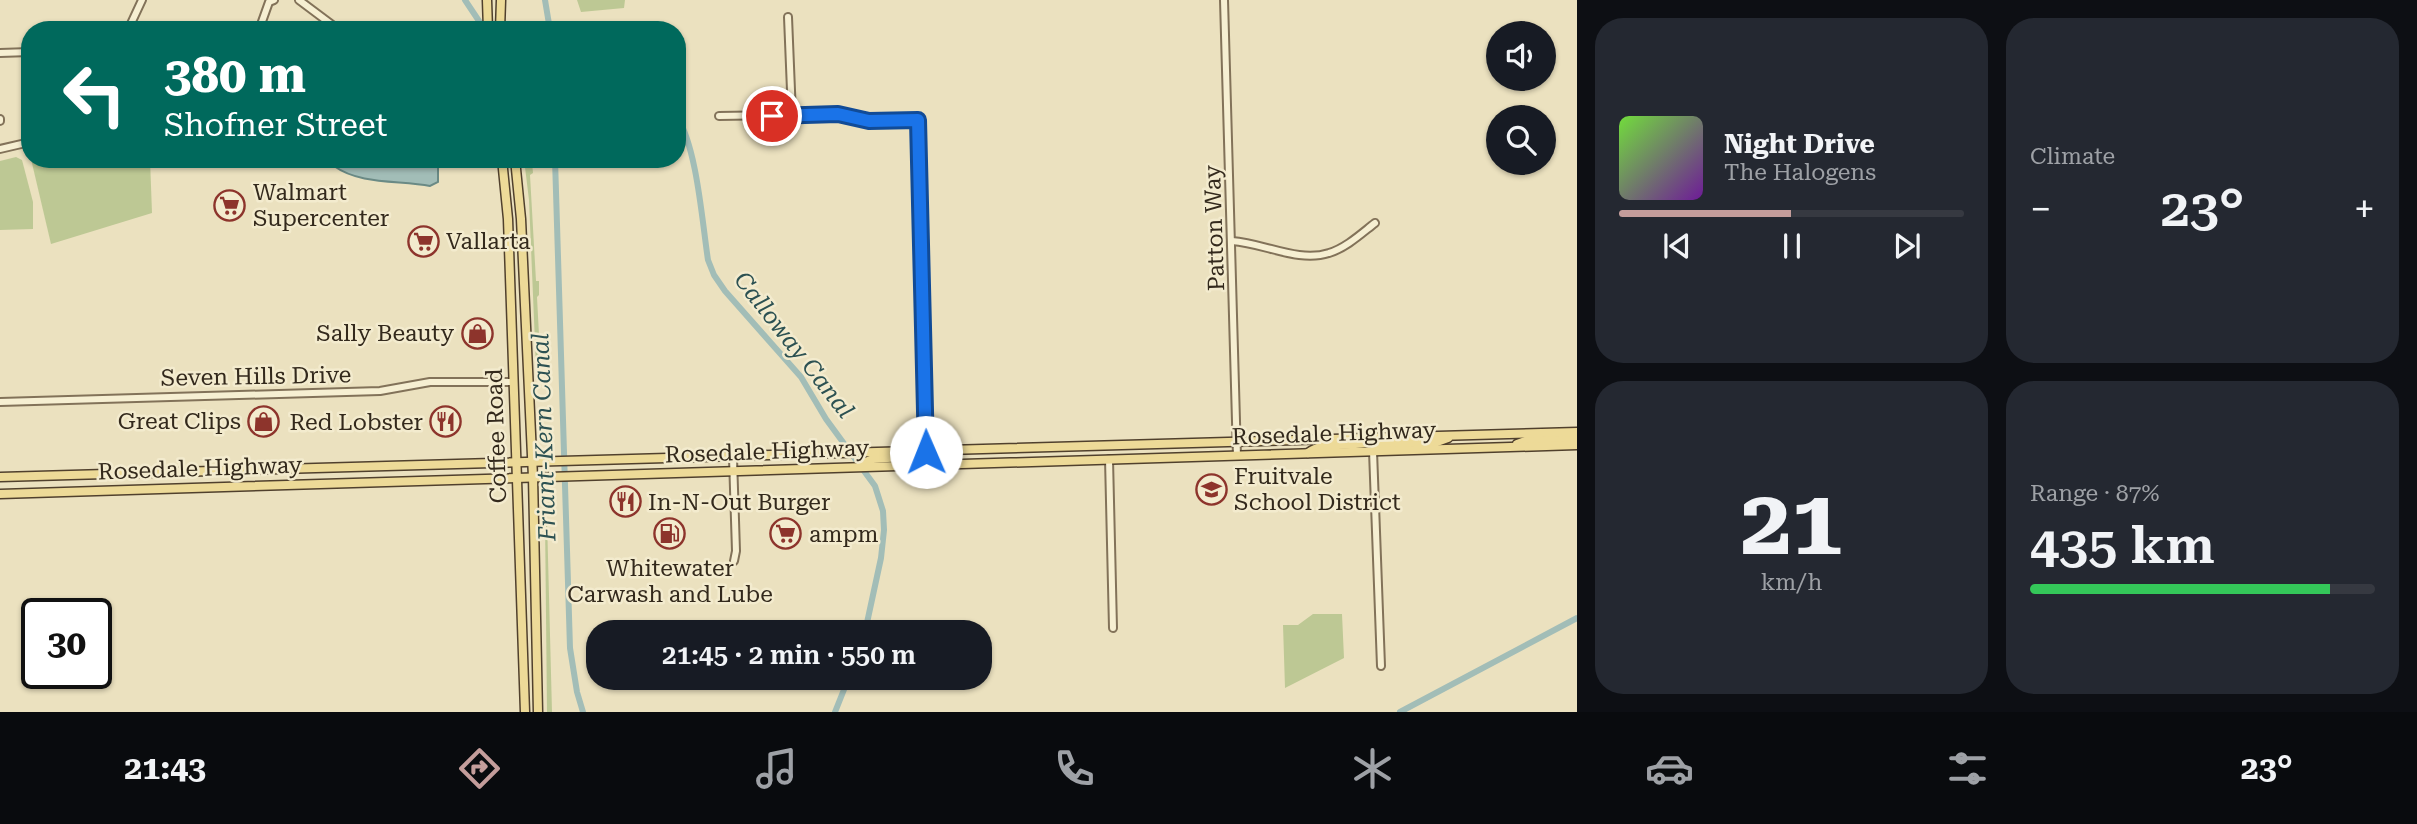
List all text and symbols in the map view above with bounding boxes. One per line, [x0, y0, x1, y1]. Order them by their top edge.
map controls [1486, 21, 1556, 175]
button: sound [1486, 21, 1556, 91]
text: 380 m [164, 47, 306, 104]
icon: left [49, 49, 140, 140]
pin [742, 86, 802, 146]
icon: arrive [753, 97, 791, 135]
button: search [1486, 105, 1556, 175]
text: Shofner Street [164, 106, 388, 144]
text: Night Drive [1724, 129, 1875, 159]
text: Climate [2030, 143, 2115, 170]
text: The Halogens [1724, 159, 1876, 186]
street label: Patton Way [1199, 164, 1230, 292]
text: 23° [2161, 178, 2244, 239]
place label: Walmart Supercenter [253, 179, 389, 232]
text: − [2030, 187, 2051, 231]
text: + [2354, 187, 2375, 231]
supermarket icon: Walmart Supercenter [213, 188, 247, 222]
supermarket icon: Vallarta [406, 224, 440, 258]
icon: previous [1658, 227, 1696, 265]
icon: pause [1773, 227, 1811, 265]
icon: next [1888, 227, 1926, 265]
place label: Vallarta [446, 228, 531, 255]
water label: Calloway Canal [728, 266, 860, 424]
shop icon: Sally Beauty [460, 316, 494, 350]
place label: Sally Beauty [316, 320, 454, 347]
water label: Friant-Kern Canal [526, 333, 562, 542]
street label: Seven Hills Drive [160, 361, 352, 392]
street label: Coffee Road [481, 368, 512, 504]
shop icon: Great Clips [247, 404, 281, 438]
restaurant icon: Red Lobster [429, 405, 463, 439]
place label: Great Clips [118, 408, 241, 435]
place label: Red Lobster [289, 409, 423, 436]
position arrow [889, 415, 963, 489]
street label: Rosedale Highway [1231, 416, 1437, 451]
street label: Rosedale Highway [664, 434, 870, 469]
street label: Rosedale Highway [97, 451, 303, 486]
place label: Fruitvale School District [1234, 463, 1401, 516]
text: 21 [1741, 470, 1842, 576]
school or university icon: Fruitvale School District [1194, 472, 1228, 506]
text: Range · 87% [2030, 480, 2159, 507]
restaurant icon: In-N-Out Burger [608, 485, 642, 519]
place label: In-N-Out Burger [648, 489, 830, 516]
text: 435 km [2030, 515, 2215, 576]
fuel station icon: Whitewater Carwash and Lube [653, 517, 687, 551]
supermarket icon: ampm [769, 517, 803, 551]
place label: ampm [809, 521, 878, 548]
place label: Whitewater Carwash and Lube [567, 555, 773, 608]
text: km/h [1761, 569, 1822, 596]
speed limit sign: 30 [21, 598, 112, 689]
text: 21:45 · 2 min · 550 m [662, 640, 916, 670]
icon: directions [455, 744, 504, 793]
icon: music [752, 744, 801, 793]
icon: phone [1050, 744, 1099, 793]
icon: climate [1348, 744, 1397, 793]
icon: car [1645, 744, 1694, 793]
icon: filters [1943, 744, 1992, 793]
text: 21:43 [124, 749, 206, 787]
text: 23° [2241, 749, 2293, 787]

